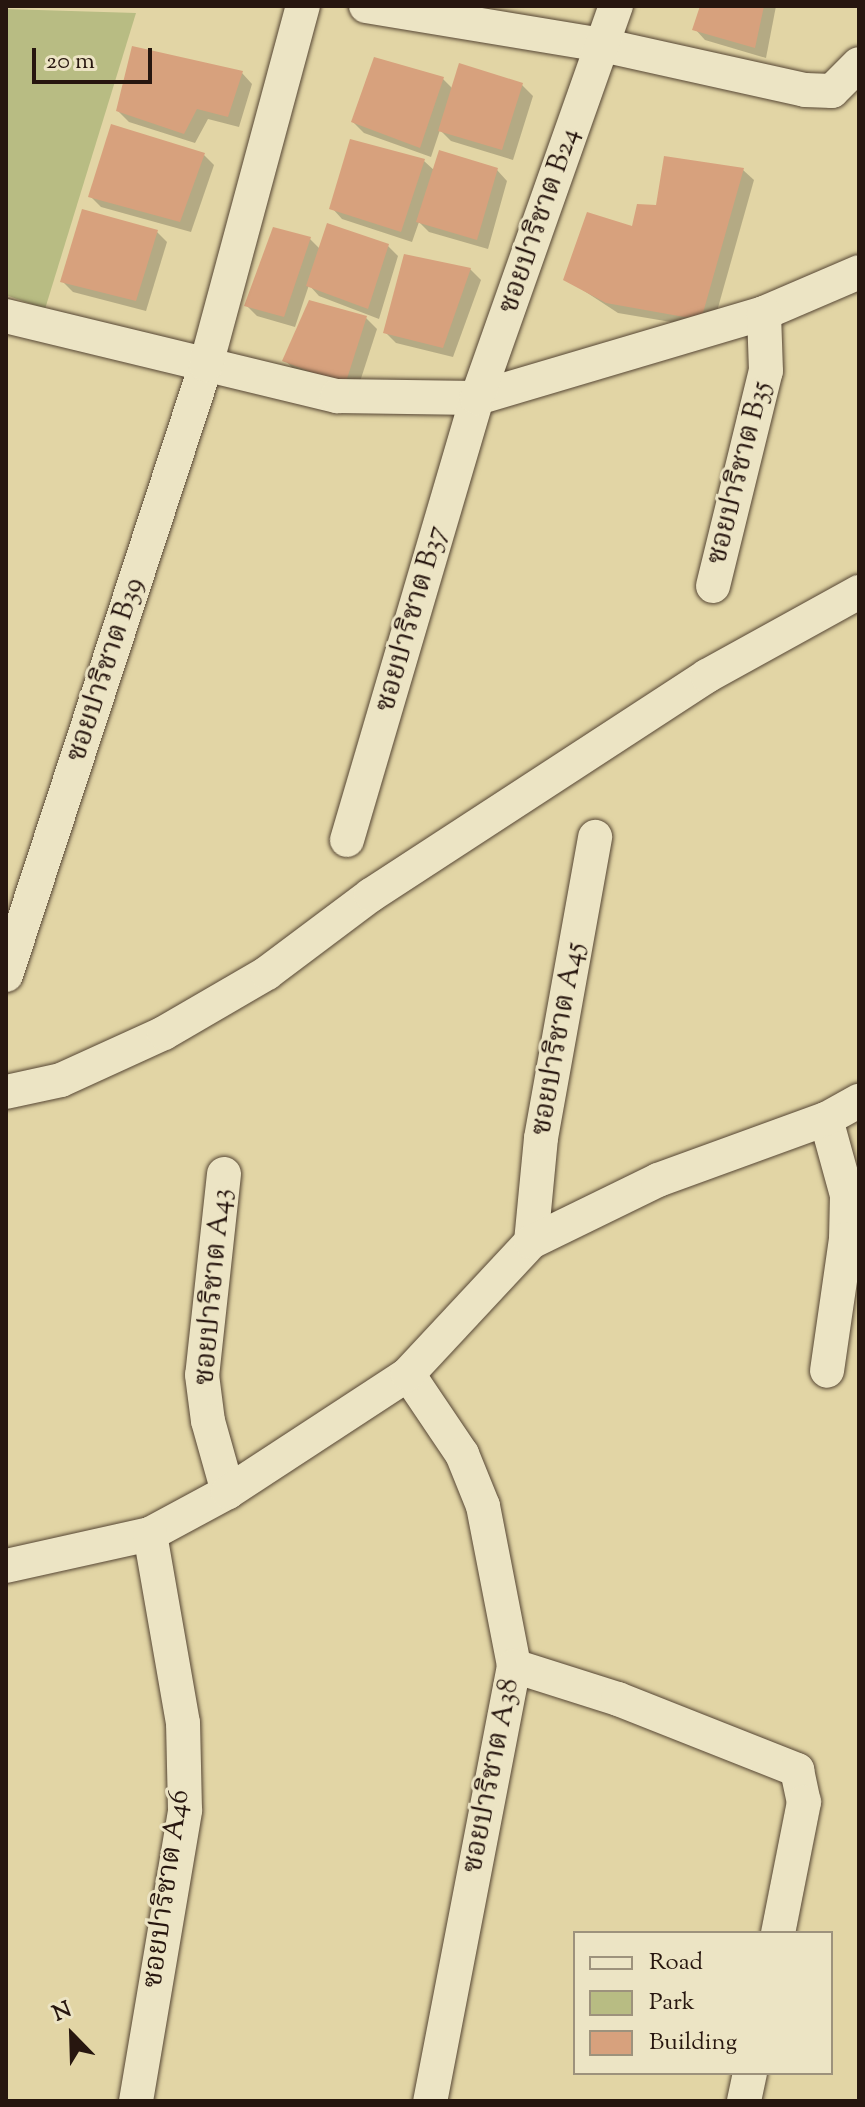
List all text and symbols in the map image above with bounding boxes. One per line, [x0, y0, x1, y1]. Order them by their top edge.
scale bar [36, 32, 156, 82]
text: 20 m [46, 45, 95, 79]
street label: ซอยปาริชาต B24 [493, 124, 587, 318]
street label: ซอยปาริชาต B35 [701, 378, 779, 568]
street label: ซอยปาริชาต B37 [369, 522, 455, 716]
street label: ซอยปาริชาต B39 [60, 574, 152, 766]
street label: ซอยปาริชาต A45 [525, 940, 593, 1138]
street label: ซอยปาริชาต A43 [189, 1187, 239, 1387]
street label: ซอยปาริชาต A38 [457, 1676, 527, 1876]
street label: ซอยปาริชาต A46 [136, 1788, 198, 1990]
legend [573, 1931, 833, 2075]
text: Road [649, 1946, 703, 1980]
text: Park [649, 1986, 695, 2020]
north arrow [32, 1995, 112, 2075]
text: N [48, 1995, 77, 2031]
text: Building [649, 2026, 737, 2060]

